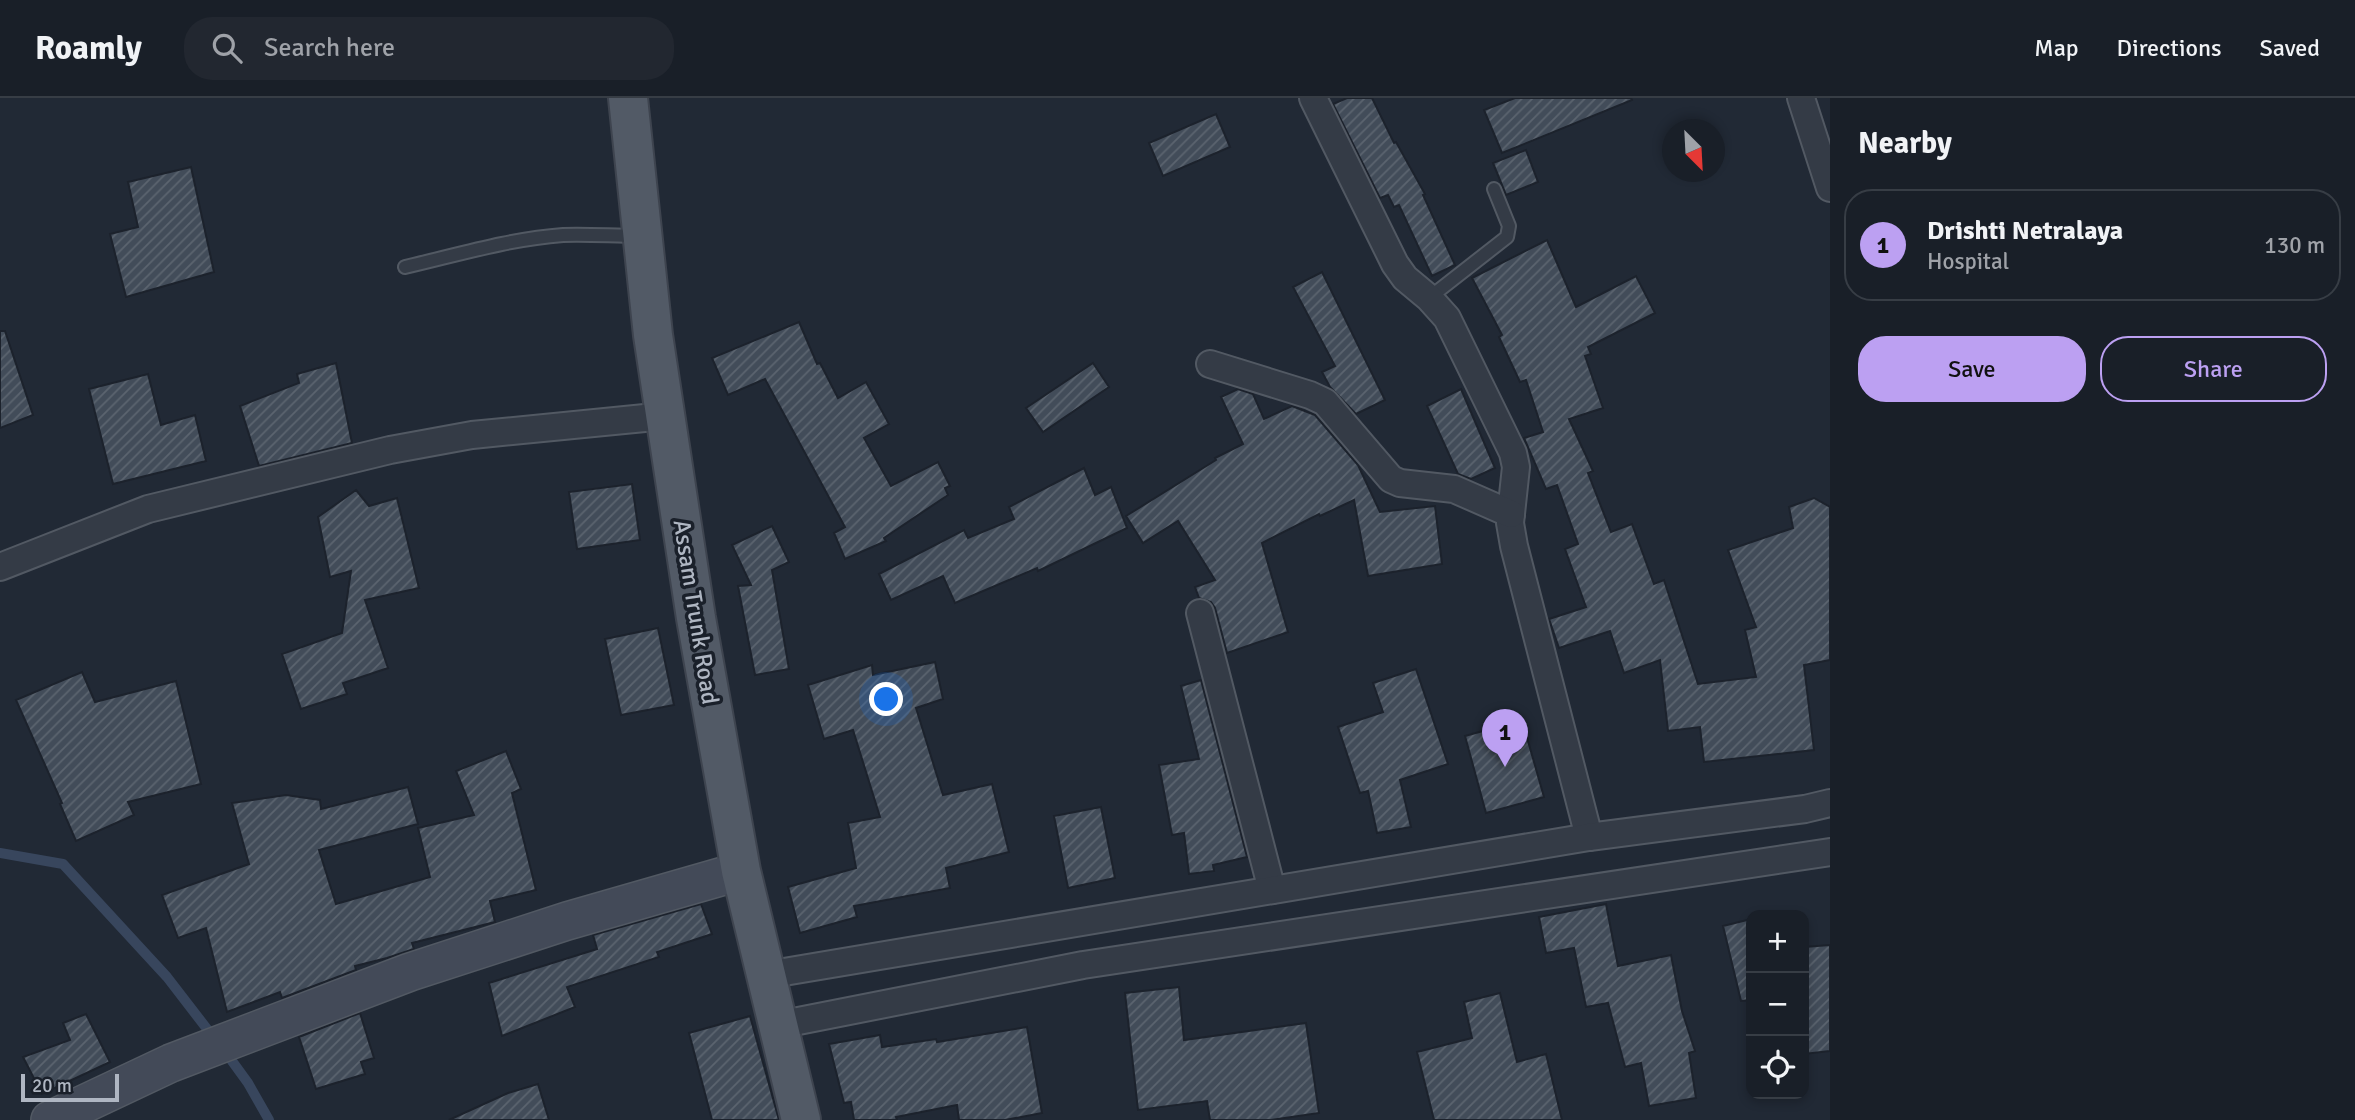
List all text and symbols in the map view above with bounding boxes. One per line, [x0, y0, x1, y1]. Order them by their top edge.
search box [184, 17, 674, 80]
text: Roamly [35, 28, 142, 69]
icon: search [208, 29, 246, 67]
text: Search here [264, 32, 395, 64]
text: Map [2034, 33, 2079, 63]
text: Directions [2117, 33, 2222, 63]
text: Saved [2260, 33, 2320, 63]
north arrow [1662, 119, 1725, 182]
text: Nearby [1858, 125, 1952, 162]
text: Drishti Netralaya [1927, 215, 2123, 247]
text: 1 [1877, 231, 1889, 260]
text: 130 m [2264, 231, 2325, 260]
text: Hospital [1927, 247, 2009, 276]
button: Save [1858, 336, 2086, 402]
button: Share [2100, 336, 2327, 402]
street label: Assam Trunk Road [667, 517, 725, 707]
your location [869, 682, 903, 716]
pin: 1 [1482, 709, 1528, 767]
map controls [1746, 910, 1809, 1099]
button: + [1746, 910, 1809, 973]
button: − [1746, 973, 1809, 1036]
button: locate [1746, 1036, 1809, 1099]
scale bar [21, 1071, 119, 1103]
text: 20 m [32, 1074, 72, 1098]

